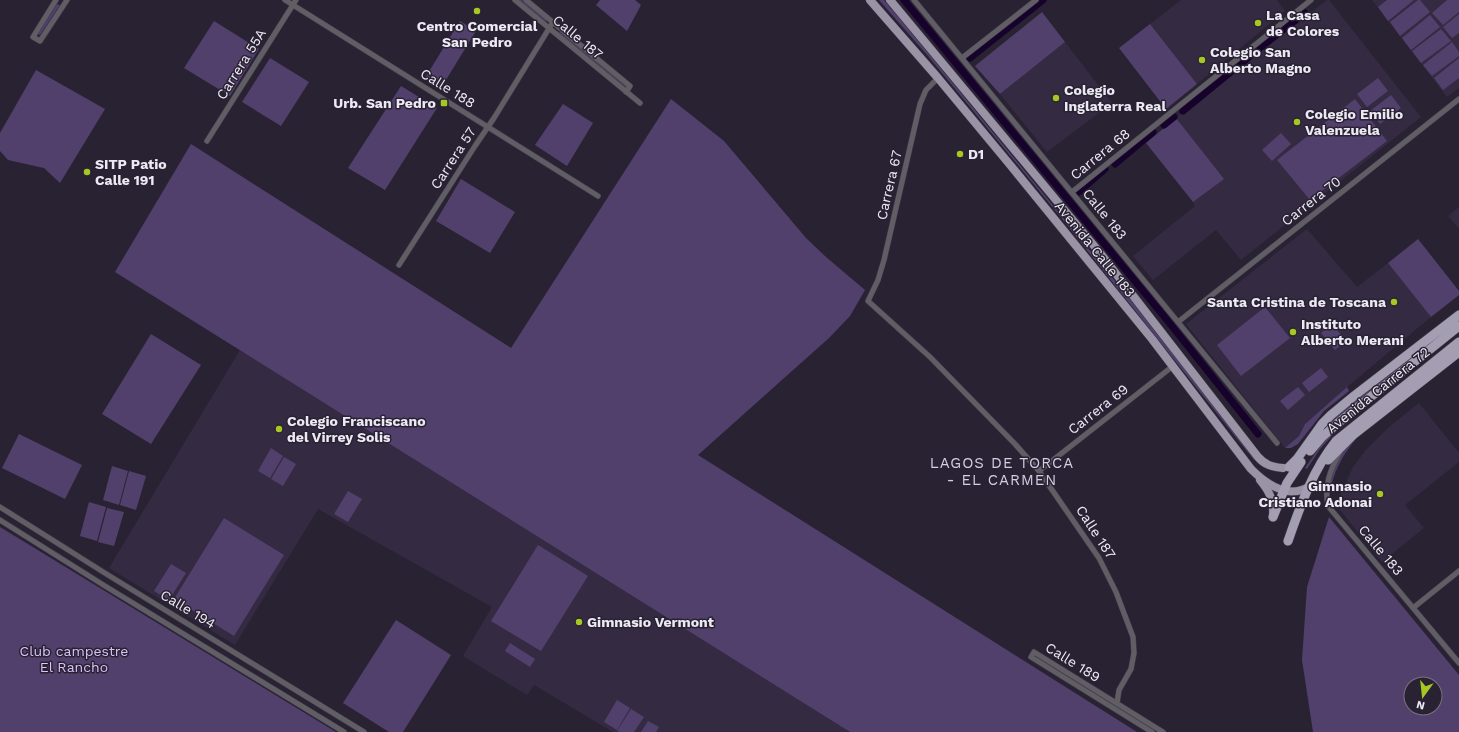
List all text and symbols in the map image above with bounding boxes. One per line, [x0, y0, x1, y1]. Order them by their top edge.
marker: Centro Comercial San Pedro [472, 6, 482, 16]
place label: La Casa de Colores [1266, 7, 1340, 39]
street label: Calle 187 [550, 12, 606, 63]
place label: Centro Comercial San Pedro [417, 18, 538, 50]
marker: La Casa de Colores [1253, 18, 1263, 28]
street label: Carrera 55A [213, 26, 269, 102]
place label: Colegio San Alberto Magno [1210, 44, 1311, 76]
marker: Colegio San Alberto Magno [1197, 55, 1207, 65]
street label: Calle 188 [418, 65, 478, 111]
place label: Colegio Inglaterra Real [1064, 82, 1166, 114]
marker: Colegio Inglaterra Real [1051, 93, 1061, 103]
place label: Urb. San Pedro [333, 95, 436, 111]
marker: Urb. San Pedro [439, 98, 449, 108]
place label: Colegio Emilio Valenzuela [1305, 106, 1403, 138]
marker: Colegio Emilio Valenzuela [1292, 117, 1302, 127]
street label: Carrera 57 [427, 124, 479, 192]
street label: Carrera 68 [1067, 125, 1133, 183]
place label: D1 [968, 146, 984, 162]
street label: Carrera 67 [873, 149, 905, 221]
marker: D1 [955, 149, 965, 159]
place label: SITP Patio Calle 191 [95, 156, 167, 188]
marker: SITP Patio Calle 191 [82, 167, 92, 177]
street label: Carrera 70 [1278, 173, 1344, 229]
street label: Calle 183 [1080, 185, 1130, 243]
street label: Avenida Calle 183 [1052, 198, 1138, 300]
place label: Santa Cristina de Toscana [1207, 294, 1387, 310]
marker: Santa Cristina de Toscana [1389, 297, 1399, 307]
place label: Instituto Alberto Merani [1301, 316, 1404, 348]
marker: Instituto Alberto Merani [1288, 327, 1298, 337]
street label: Avenida Carrera 72 [1323, 344, 1433, 436]
street label: Carrera 69 [1065, 381, 1131, 437]
place label: Colegio Franciscano del Virrey Solis [287, 413, 426, 445]
marker: Colegio Franciscano del Virrey Solis [274, 424, 284, 434]
district label: LAGOS DE TORCA - EL CARMEN [930, 454, 1074, 489]
place label: Gimnasio Cristiano Adonai [1259, 478, 1372, 510]
marker: Gimnasio Cristiano Adonai [1375, 489, 1385, 499]
street label: Calle 187 [1073, 502, 1119, 562]
street label: Calle 183 [1355, 522, 1407, 578]
street label: Calle 194 [158, 586, 218, 632]
place label: Gimnasio Vermont [587, 614, 714, 630]
marker: Gimnasio Vermont [574, 617, 584, 627]
street label: Calle 189 [1043, 639, 1103, 685]
park label: Club campestre El Rancho [20, 643, 128, 675]
north arrow [1403, 676, 1443, 716]
text: N [1415, 698, 1426, 713]

